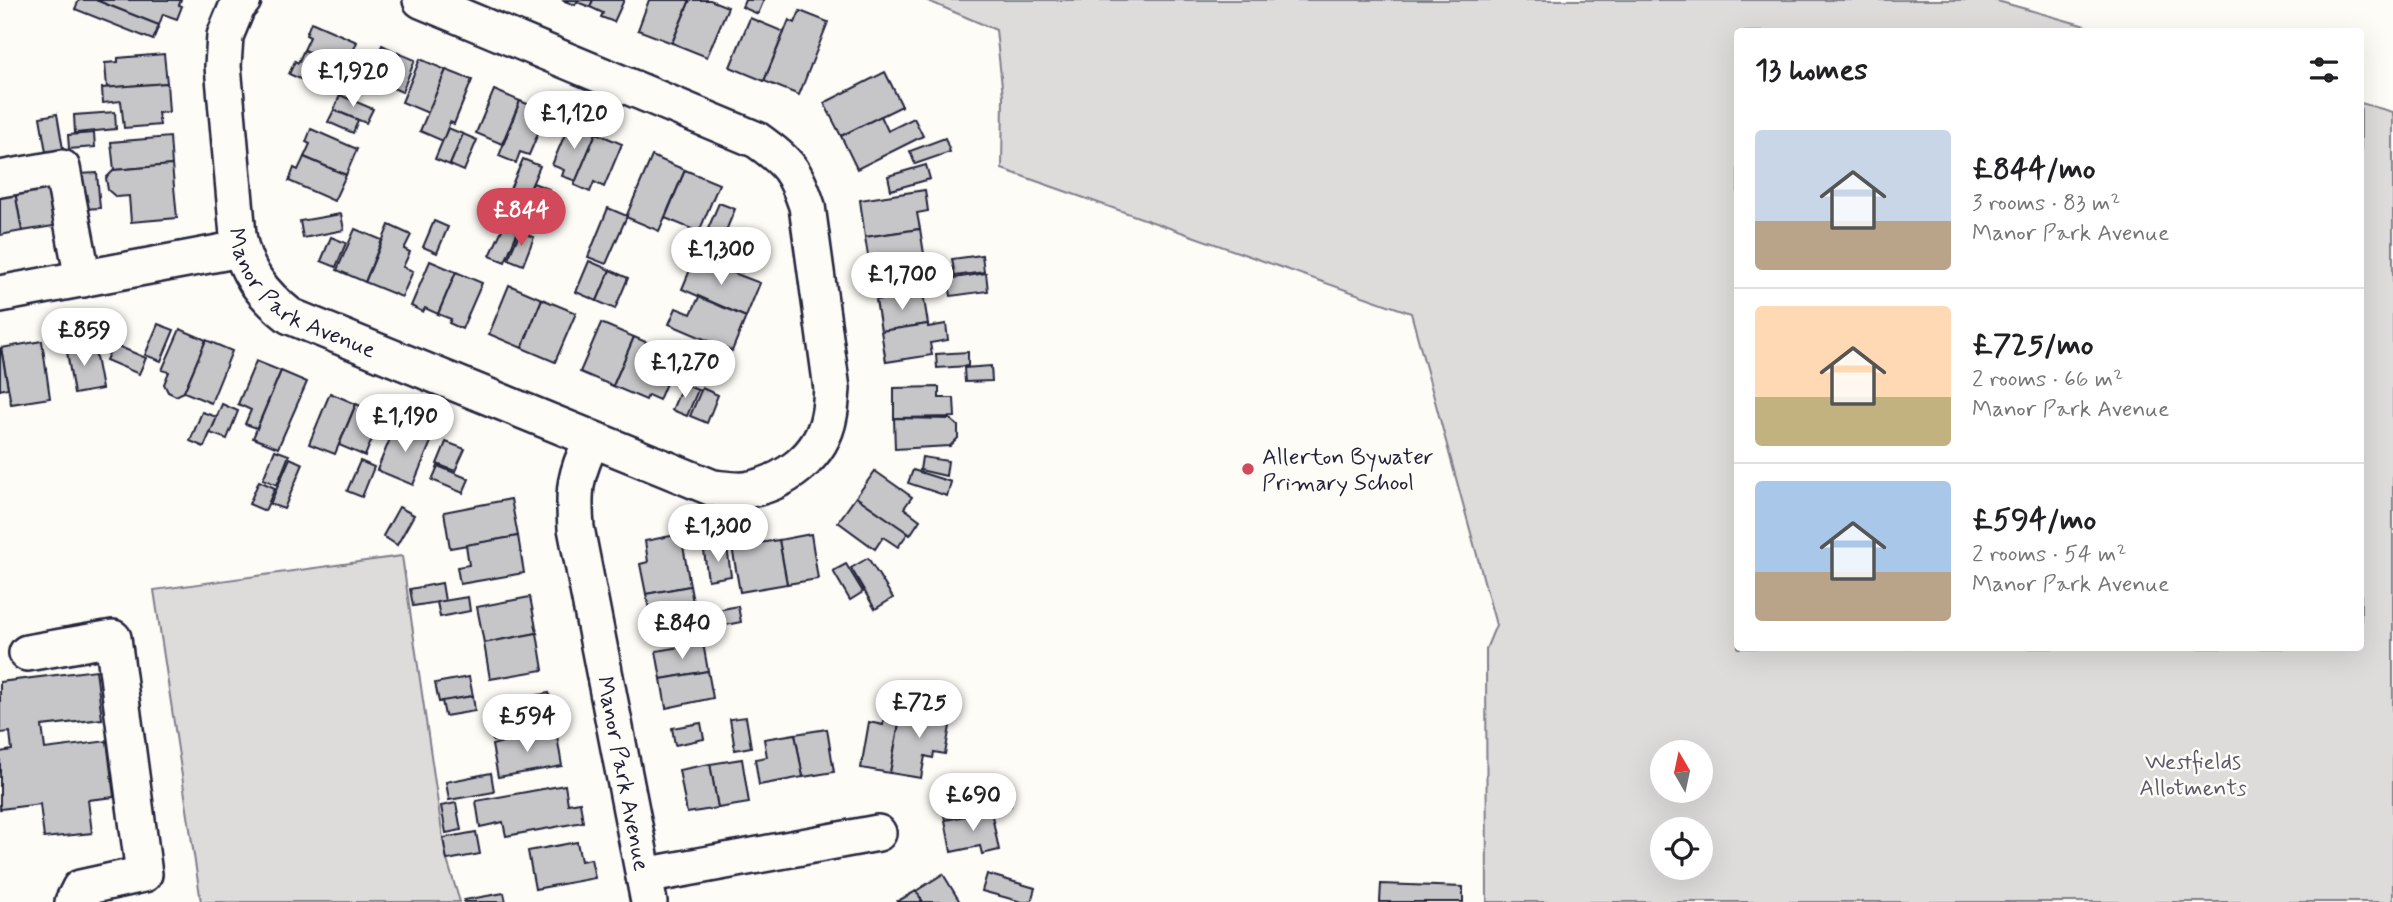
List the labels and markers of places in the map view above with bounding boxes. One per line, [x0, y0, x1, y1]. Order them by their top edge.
pin: £1,920 [296, 50, 410, 109]
pin: £1,120 [517, 92, 631, 151]
pin: £844 [480, 188, 562, 248]
pin: £1,300 [664, 228, 778, 287]
pin: £1,700 [845, 252, 959, 312]
pin: £859 [43, 308, 125, 368]
pin: £1,270 [628, 340, 742, 400]
pin: £1,190 [348, 394, 462, 454]
place label: Allerton Bywater Primary School [1262, 443, 1434, 499]
marker: Allerton Bywater Primary School [1240, 461, 1256, 477]
pin: £1,300 [661, 504, 775, 564]
pin: £840 [641, 602, 723, 661]
pin: £725 [878, 680, 960, 740]
pin: £594 [486, 694, 568, 754]
pin: £690 [932, 774, 1014, 833]

